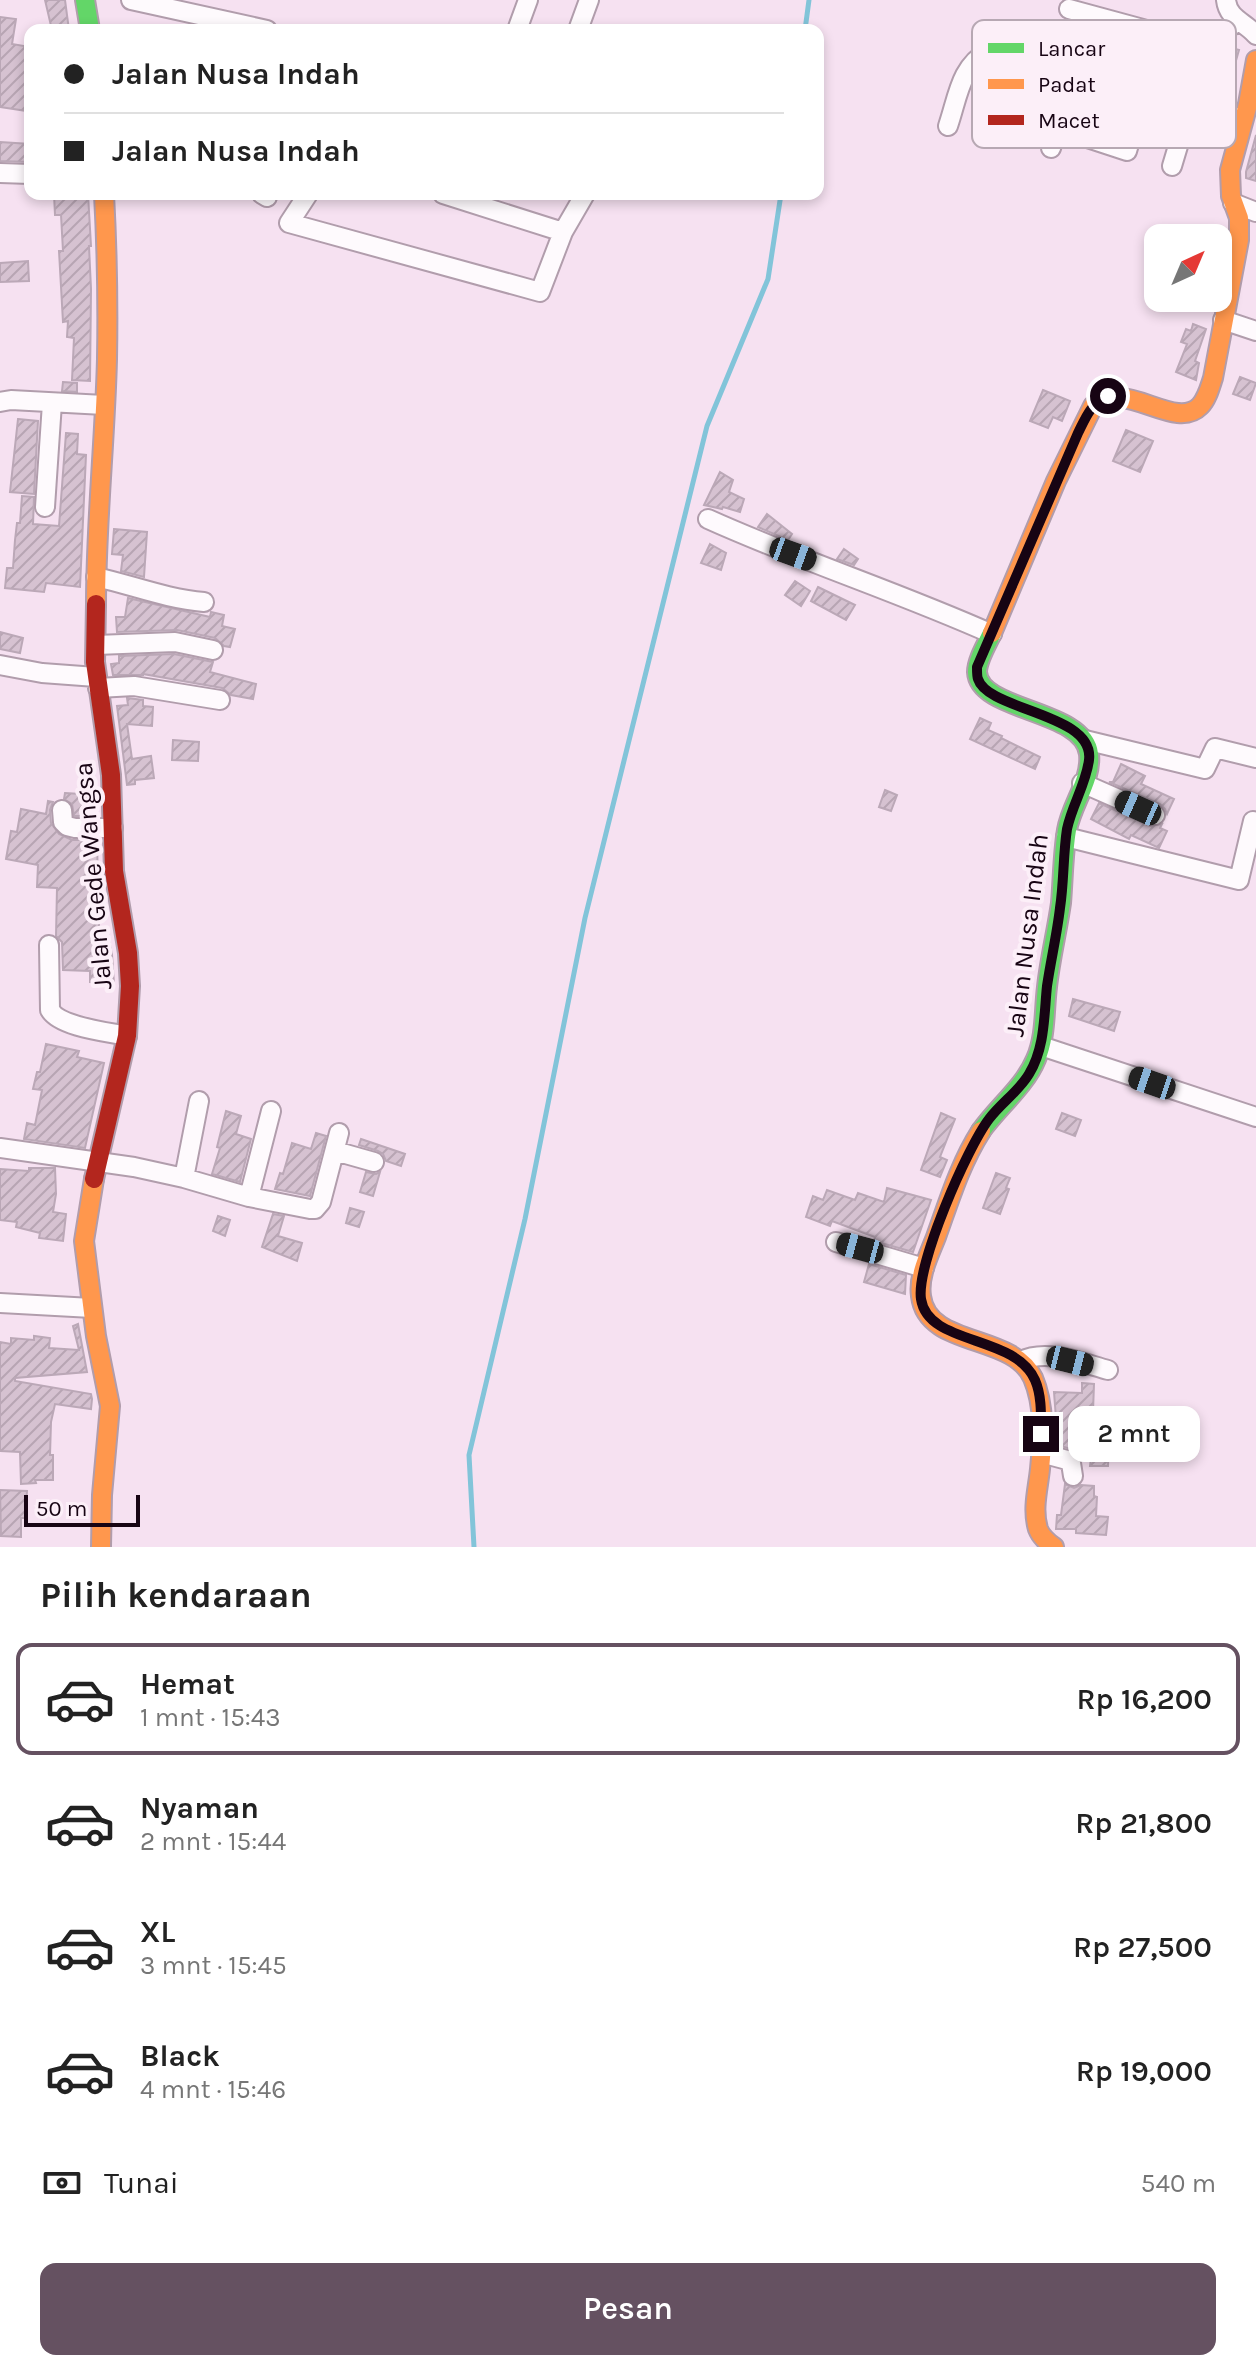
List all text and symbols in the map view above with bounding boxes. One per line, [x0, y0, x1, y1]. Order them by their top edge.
legend [972, 20, 1236, 148]
text: Lancar [1038, 36, 1105, 62]
text: Jalan Nusa Indah [112, 56, 360, 92]
text: Padat [1038, 72, 1096, 98]
text: Macet [1038, 108, 1100, 134]
text: Jalan Nusa Indah [112, 133, 360, 169]
north arrow [1144, 224, 1232, 312]
map controls [1144, 224, 1232, 312]
route start [1090, 378, 1126, 414]
car [766, 535, 820, 573]
street label: Jalan Gede Wangsa [68, 761, 118, 991]
car [1111, 787, 1165, 829]
street label: Jalan Nusa Indah [999, 832, 1055, 1038]
car [1125, 1064, 1179, 1102]
car [834, 1230, 886, 1266]
car [1044, 1344, 1096, 1378]
callout: 2 mnt [1069, 1406, 1201, 1462]
route end [1023, 1416, 1059, 1452]
text: 2 mnt [1098, 1418, 1170, 1449]
scale bar [24, 1491, 140, 1527]
text: 50 m [36, 1496, 87, 1522]
text: Pilih kendaraan [40, 1574, 312, 1616]
icon: car [44, 1663, 116, 1735]
text: Hemat [140, 1666, 235, 1702]
text: Rp 16,200 [1076, 1681, 1212, 1717]
text: 1 mnt · 15:43 [140, 1702, 281, 1733]
icon: car [44, 1787, 116, 1859]
text: Nyaman [140, 1790, 259, 1826]
text: Rp 21,800 [1075, 1805, 1212, 1841]
text: 2 mnt · 15:44 [140, 1826, 286, 1857]
icon: car [44, 1911, 116, 1983]
text: XL [140, 1914, 175, 1950]
text: Rp 27,500 [1073, 1929, 1212, 1965]
text: 3 mnt · 15:45 [140, 1950, 287, 1981]
icon: car [44, 2035, 116, 2107]
text: Black [140, 2038, 220, 2074]
text: Rp 19,000 [1076, 2053, 1212, 2089]
text: 4 mnt · 15:46 [140, 2074, 286, 2105]
icon: cash [40, 2161, 84, 2205]
text: Tunai [104, 2165, 179, 2201]
text: 540 m [1141, 2168, 1216, 2199]
button: Pesan [40, 2263, 1216, 2355]

